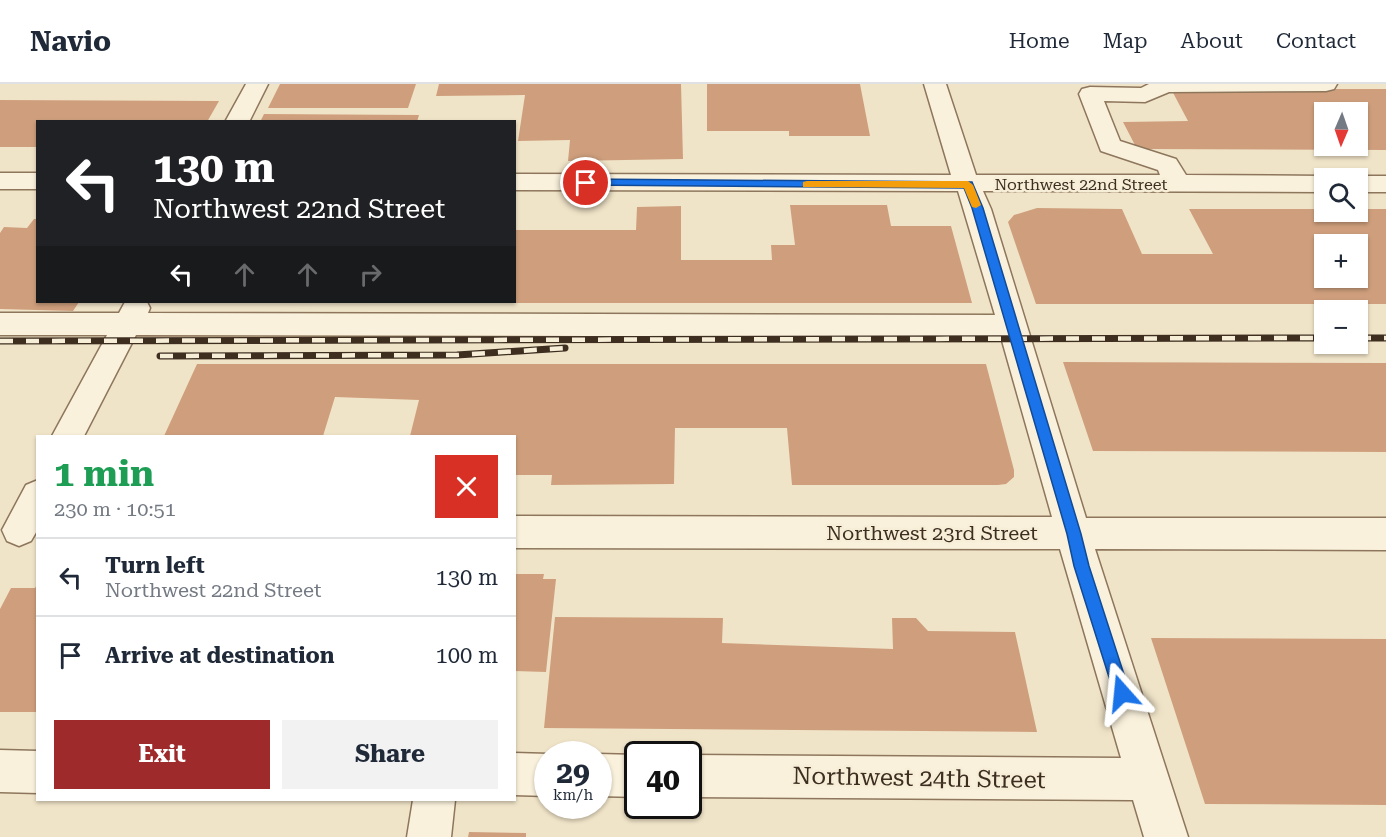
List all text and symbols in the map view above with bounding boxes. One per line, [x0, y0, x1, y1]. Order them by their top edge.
text: Navio [30, 25, 111, 58]
text: Home [1009, 29, 1070, 53]
text: Map [1103, 29, 1148, 53]
text: About [1181, 29, 1243, 53]
text: Contact [1276, 29, 1356, 53]
north arrow [1314, 102, 1368, 156]
map controls [1314, 102, 1368, 354]
text: 130 m [153, 143, 275, 192]
icon: left [54, 144, 132, 222]
pin [560, 157, 611, 208]
icon: arrive [569, 166, 602, 199]
button: search [1314, 168, 1368, 222]
street label: Northwest 22nd Street [994, 175, 1168, 194]
text: Northwest 22nd Street [153, 193, 445, 225]
button: + [1314, 234, 1368, 288]
icon: left [165, 258, 198, 291]
icon: ahead [228, 258, 261, 291]
icon: ahead [291, 258, 324, 291]
icon: right [354, 258, 387, 291]
button: − [1314, 300, 1368, 354]
text: 1 min [54, 453, 154, 495]
button: close [435, 455, 498, 518]
text: 230 m · 10:51 [54, 497, 176, 521]
street label: Northwest 23rd Street [826, 521, 1038, 545]
text: Turn left [105, 553, 205, 578]
icon: left [54, 561, 87, 594]
text: 130 m [435, 565, 498, 590]
text: Northwest 22nd Street [105, 578, 321, 602]
icon: arrive [54, 639, 87, 672]
text: Arrive at destination [105, 643, 334, 668]
text: 100 m [435, 643, 498, 668]
position arrow [1090, 661, 1154, 725]
button: Exit [54, 720, 270, 789]
button: Share [282, 720, 498, 789]
speed limit sign: 40 [624, 741, 702, 819]
text: 29 [556, 755, 590, 790]
street label: Northwest 24th Street [792, 762, 1046, 794]
text: km/h [553, 786, 593, 804]

